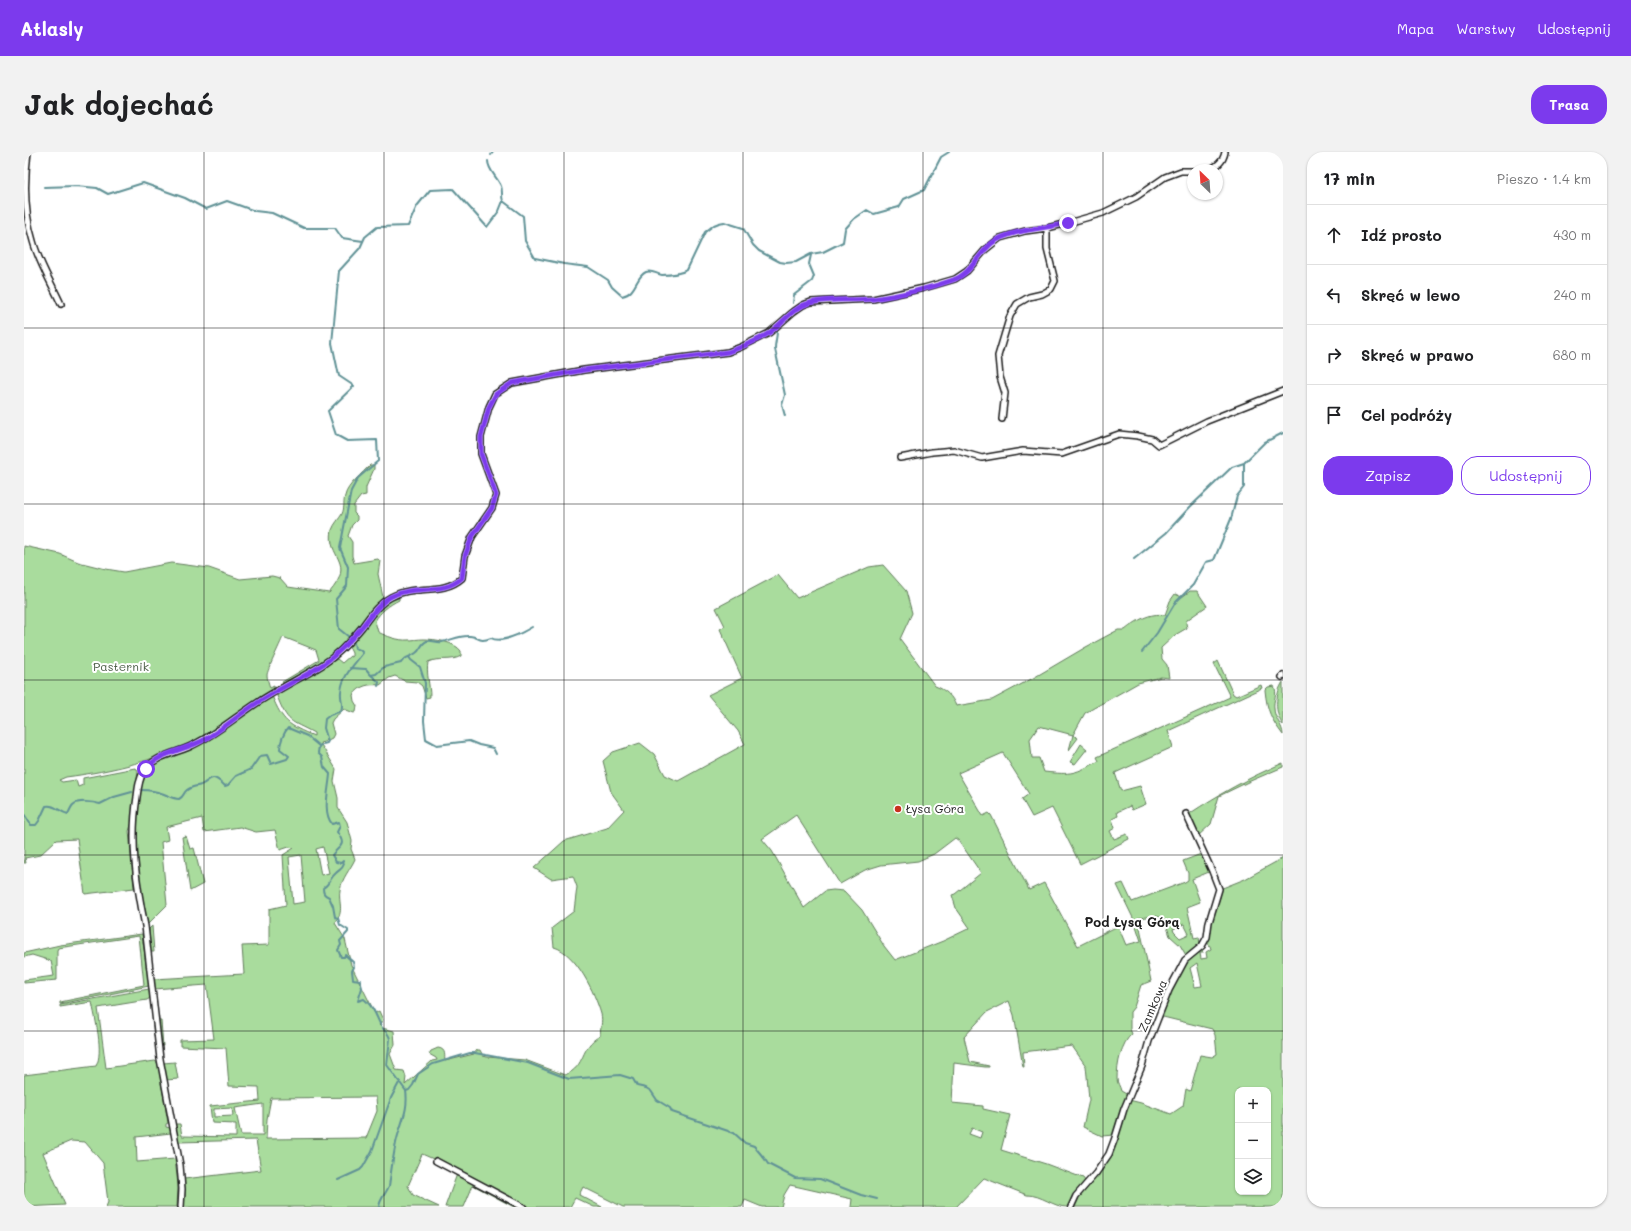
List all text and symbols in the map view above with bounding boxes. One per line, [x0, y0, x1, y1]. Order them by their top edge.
text: Atlasly [20, 16, 83, 41]
text: Mapa [1397, 19, 1434, 38]
text: Warstwy [1456, 19, 1515, 38]
text: Udostępnij [1537, 19, 1611, 38]
button: Trasa [1531, 85, 1607, 124]
text: Jak dojechać [24, 86, 214, 122]
north arrow [1187, 164, 1223, 200]
text: 17 min [1323, 167, 1375, 189]
text: Pieszo · 1.4 km [1497, 170, 1591, 187]
route end [1059, 214, 1077, 232]
icon: ahead [1323, 224, 1345, 246]
text: Idź prosto [1361, 225, 1442, 245]
text: 430 m [1553, 226, 1591, 243]
icon: left [1323, 284, 1345, 306]
text: Skręć w lewo [1361, 285, 1460, 305]
text: 240 m [1554, 286, 1591, 303]
icon: right [1323, 344, 1345, 366]
text: Skręć w prawo [1361, 345, 1474, 365]
text: 680 m [1553, 346, 1591, 363]
icon: arrive [1323, 404, 1345, 426]
text: Cel podróży [1361, 405, 1452, 425]
button: Zapisz [1323, 456, 1453, 495]
button: Udostępnij [1461, 456, 1591, 495]
park label: Pasternik [93, 658, 149, 674]
route start [137, 760, 155, 778]
place label: Łysa Góra [906, 800, 964, 816]
marker: Łysa Góra [893, 804, 903, 814]
district label: Pod Łysą Górą [1084, 913, 1180, 931]
street label: Zamkowa [1134, 977, 1170, 1034]
map controls [1235, 1087, 1271, 1195]
button: + [1235, 1087, 1271, 1123]
button: − [1235, 1123, 1271, 1159]
button: layers [1235, 1159, 1271, 1195]

